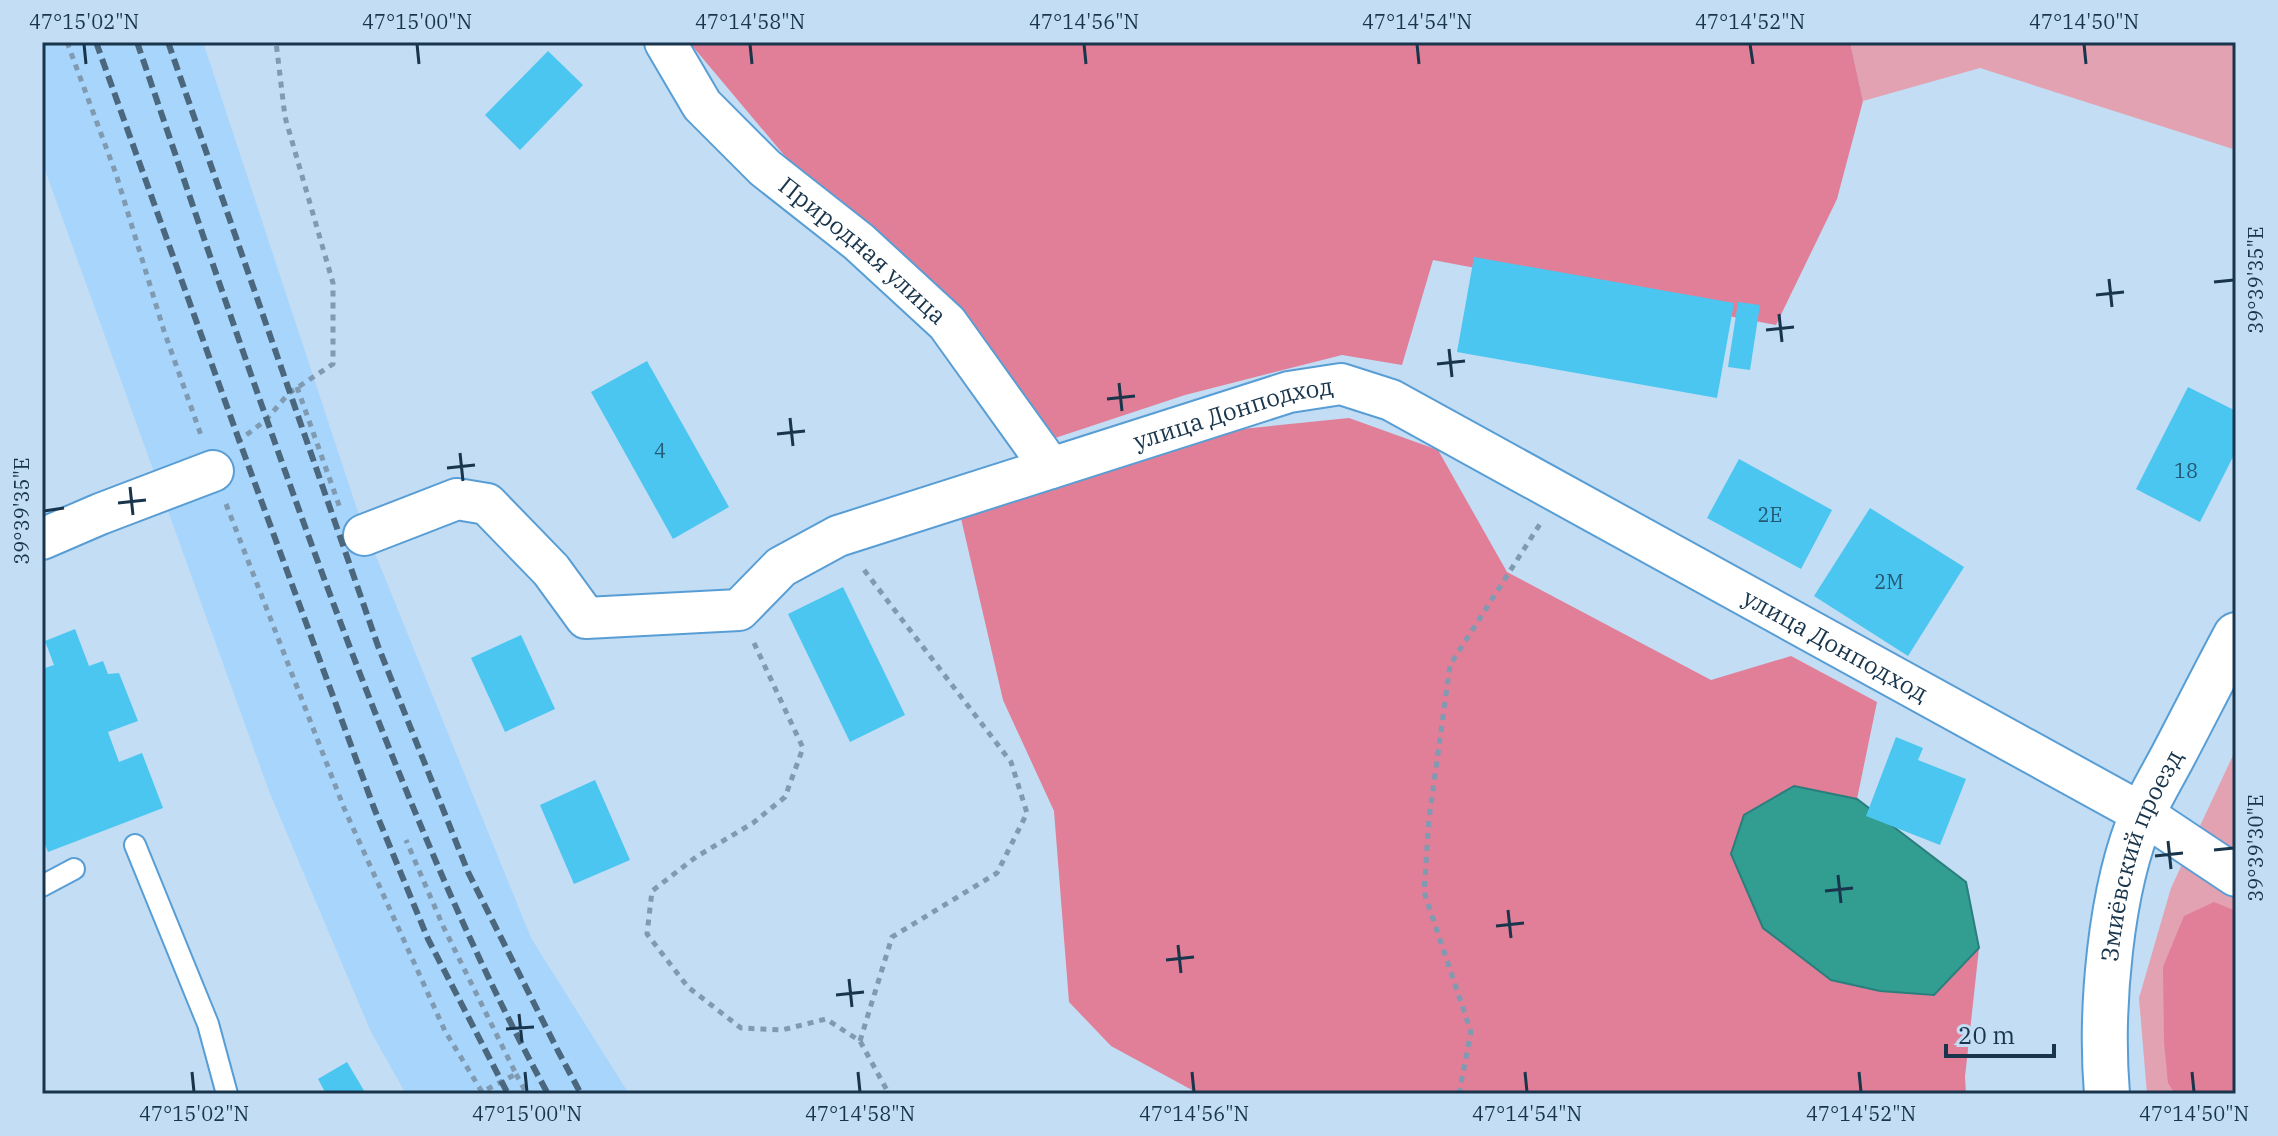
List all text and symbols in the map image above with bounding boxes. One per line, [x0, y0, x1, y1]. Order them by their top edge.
text: 47°15'02"N [29, 8, 139, 35]
text: 47°15'00"N [362, 8, 472, 35]
text: 47°14'58"N [695, 8, 805, 35]
text: 47°14'56"N [1029, 8, 1139, 35]
text: 47°14'54"N [1362, 8, 1472, 35]
text: 47°14'52"N [1695, 8, 1805, 35]
text: 47°14'50"N [2029, 8, 2139, 35]
street label: Природная улица [772, 169, 954, 331]
text: 39°39'35"E [2242, 226, 2269, 334]
street label: улица Донподход [1129, 369, 1335, 457]
house number: 4 [654, 437, 666, 464]
text: 39°39'35"E [8, 457, 35, 565]
house number: 18 [2174, 457, 2198, 484]
house number: 2Е [1758, 501, 1782, 528]
house number: 2М [1874, 568, 1904, 595]
street label: улица Донподход [1737, 581, 1934, 709]
street label: Змиёвский проезд [2093, 744, 2190, 963]
text: 39°39'30"E [2242, 794, 2269, 902]
scale bar [1946, 1008, 2054, 1058]
text: 20 m [1958, 1019, 2015, 1051]
text: 47°15'02"N [139, 1100, 249, 1127]
text: 47°15'00"N [472, 1100, 582, 1127]
text: 47°14'58"N [805, 1100, 915, 1127]
text: 47°14'56"N [1139, 1100, 1249, 1127]
text: 47°14'54"N [1472, 1100, 1582, 1127]
text: 47°14'52"N [1806, 1100, 1916, 1127]
text: 47°14'50"N [2139, 1100, 2249, 1127]

